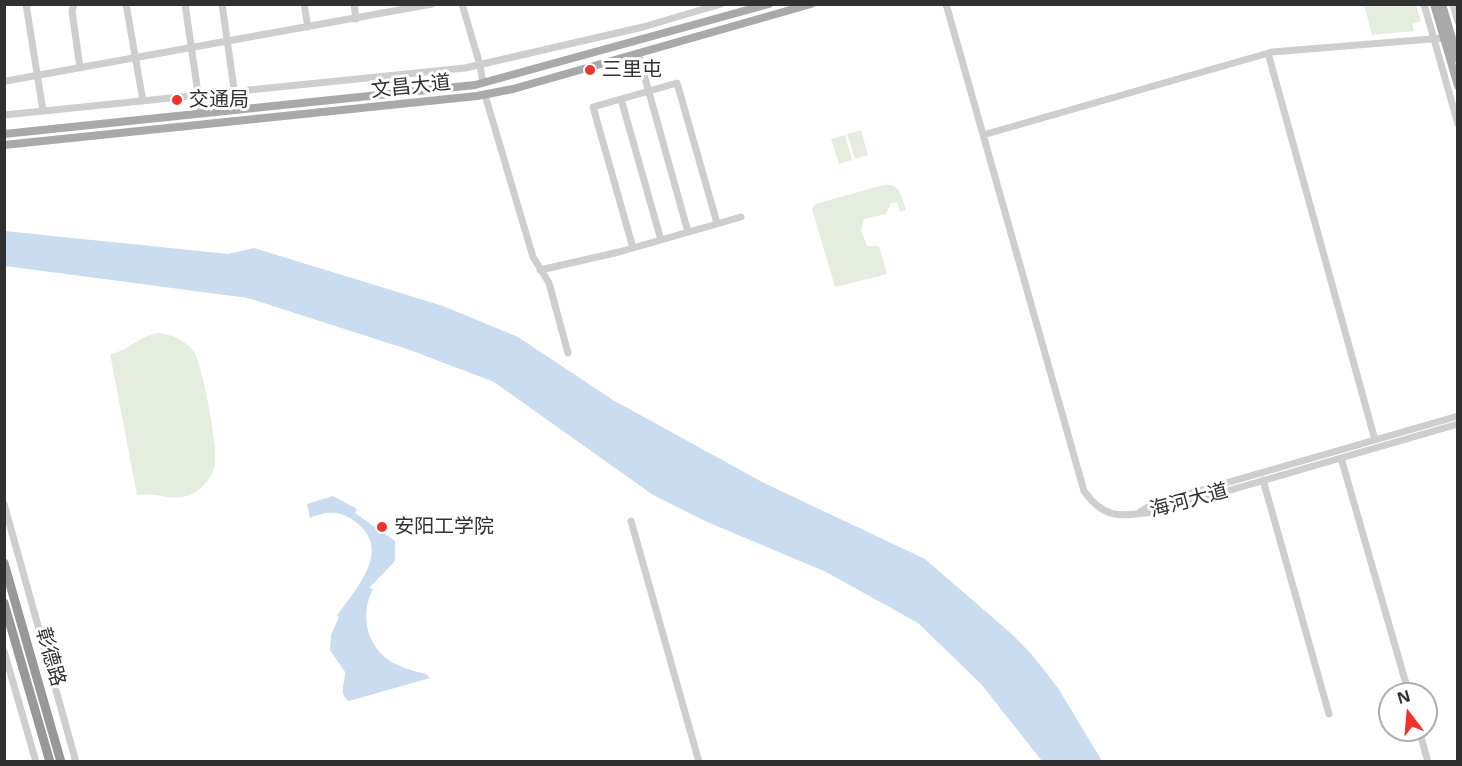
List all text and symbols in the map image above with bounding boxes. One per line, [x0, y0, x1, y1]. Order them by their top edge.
place label: 三里屯 [602, 58, 662, 82]
marker: 三里屯 [583, 63, 597, 77]
street label: 文昌大道 [370, 71, 452, 103]
place label: 交通局 [189, 88, 249, 112]
marker: 交通局 [170, 93, 184, 107]
street label: 海河大道 [1147, 479, 1231, 523]
place label: 安阳工学院 [394, 515, 494, 539]
marker: 安阳工学院 [375, 520, 389, 534]
street label: 彰德路 [30, 625, 70, 689]
north arrow [1378, 682, 1438, 742]
text: N [1394, 684, 1413, 709]

